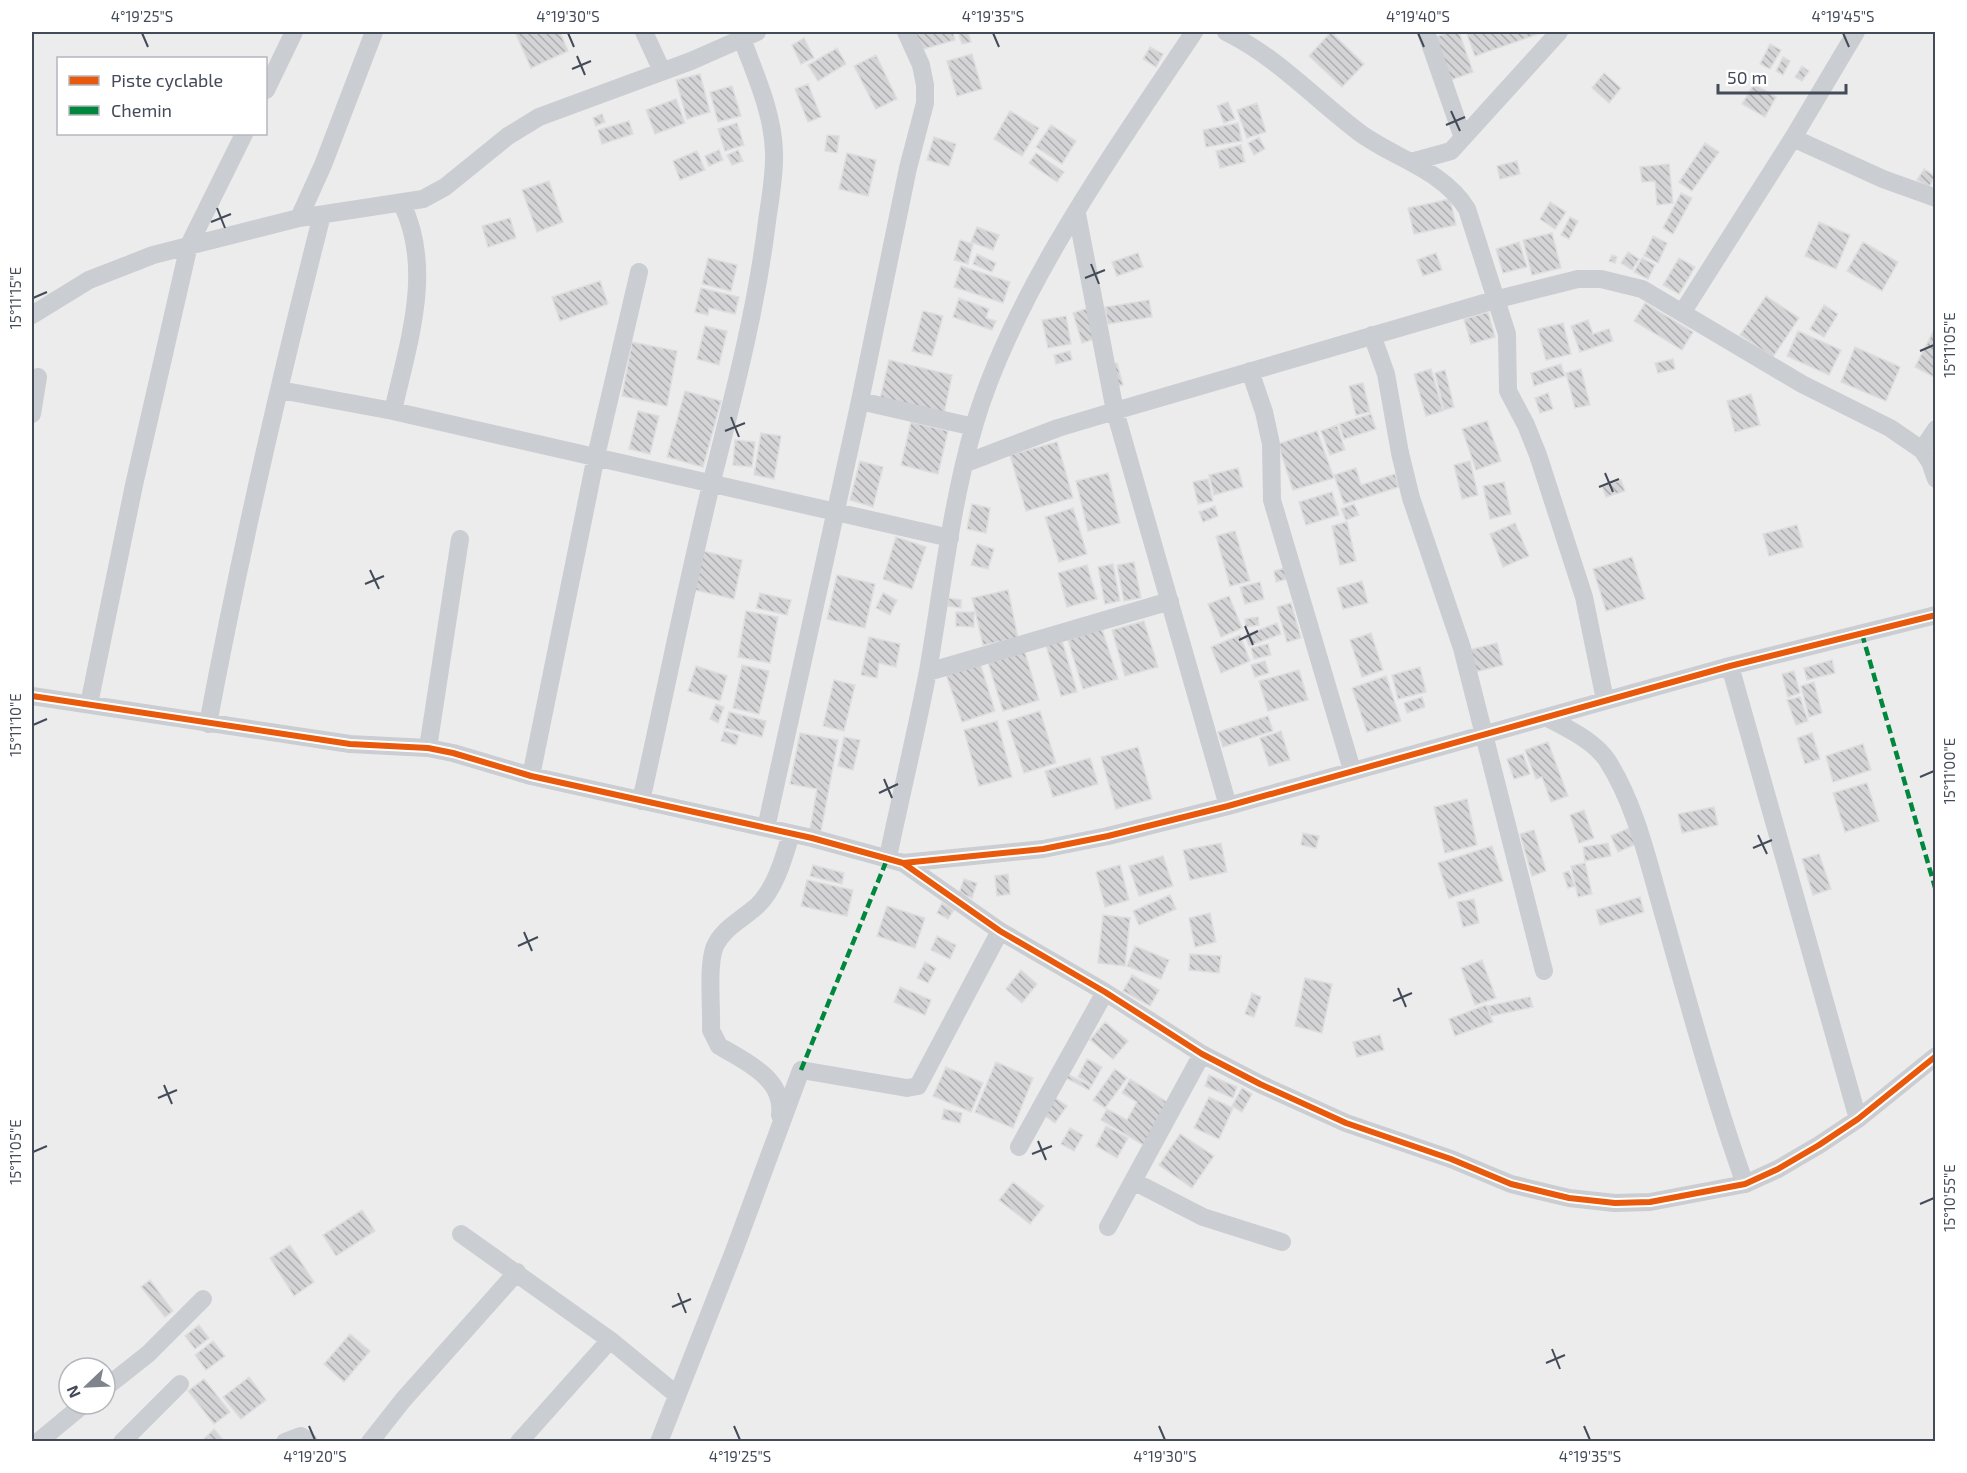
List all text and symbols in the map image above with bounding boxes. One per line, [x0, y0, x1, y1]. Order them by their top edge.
text: 4°19'25"S [111, 7, 173, 25]
text: 4°19'30"S [536, 7, 600, 25]
text: 4°19'35"S [962, 7, 1024, 25]
text: 4°19'40"S [1386, 7, 1450, 25]
text: 4°19'45"S [1811, 7, 1875, 25]
legend [57, 57, 267, 135]
scale bar [1718, 57, 1846, 95]
text: 50 m [1727, 66, 1767, 88]
text: Piste cyclable [111, 69, 223, 91]
text: Chemin [111, 99, 172, 121]
text: 15°11'15"E [6, 267, 24, 329]
text: 15°11'05"E [1940, 312, 1958, 378]
text: 15°11'10"E [6, 693, 24, 757]
text: 15°11'00"E [1940, 738, 1958, 804]
text: 15°11'05"E [6, 1119, 24, 1185]
text: 15°10'55"E [1940, 1164, 1958, 1232]
north arrow [57, 1356, 117, 1416]
text: N [62, 1383, 84, 1401]
text: 4°19'20"S [283, 1447, 347, 1465]
text: 4°19'25"S [709, 1447, 771, 1465]
text: 4°19'30"S [1133, 1447, 1197, 1465]
text: 4°19'35"S [1559, 1447, 1621, 1465]

